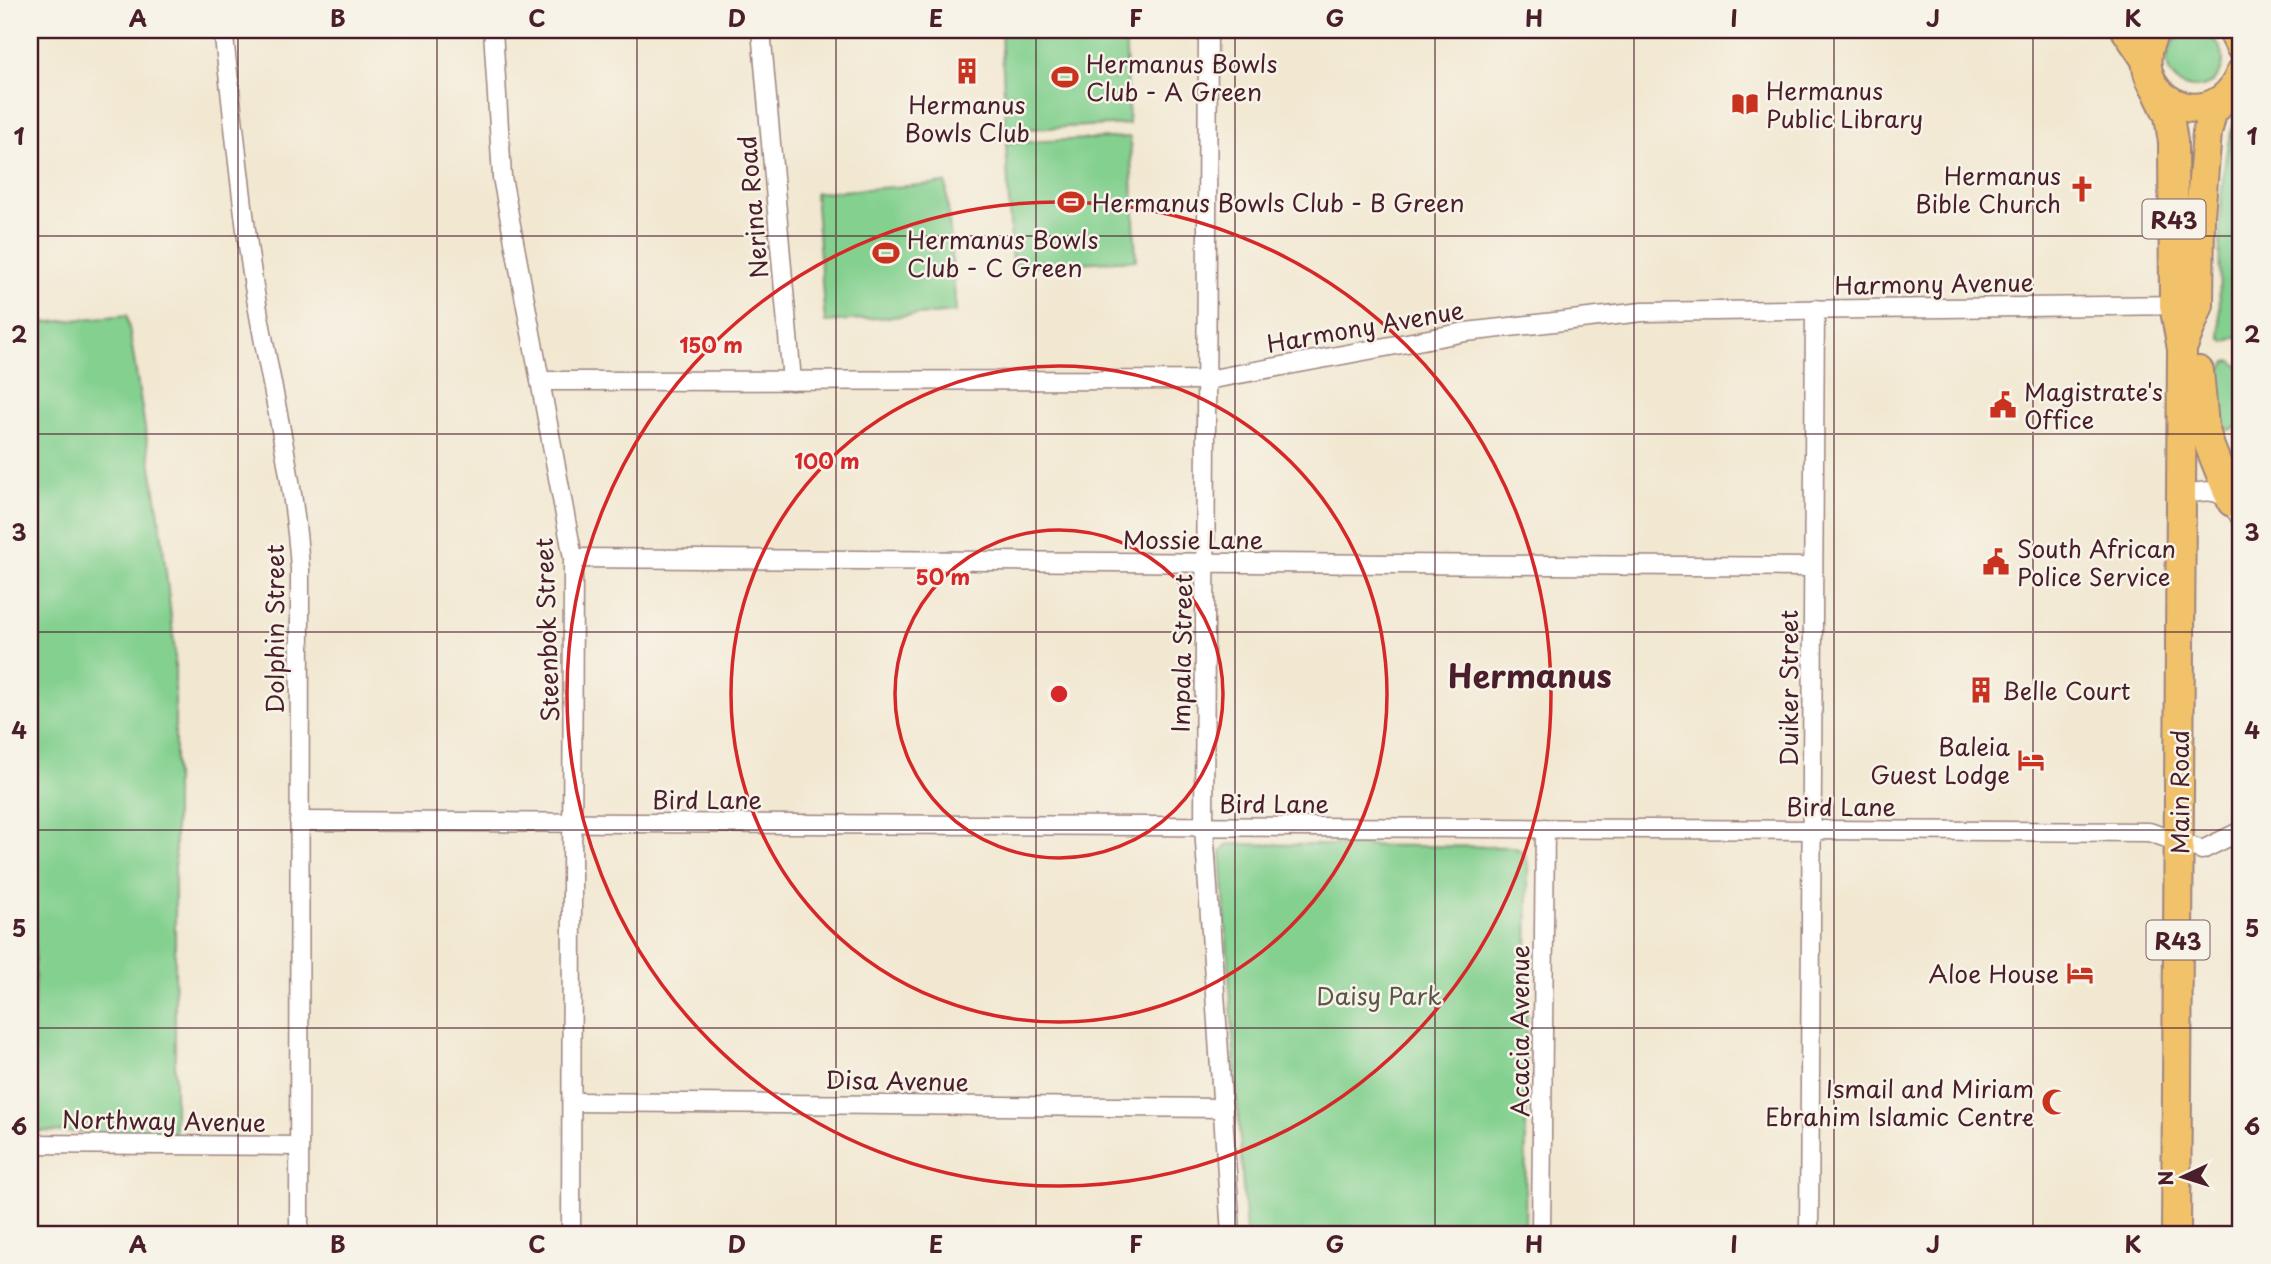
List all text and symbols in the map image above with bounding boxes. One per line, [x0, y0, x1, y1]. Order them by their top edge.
text: A [129, 0, 147, 35]
text: B [330, 0, 346, 35]
text: C [528, 0, 546, 35]
text: D [728, 0, 746, 35]
text: E [929, 0, 943, 35]
text: F [1129, 0, 1143, 35]
text: G [1326, 0, 1344, 35]
text: H [1525, 0, 1543, 35]
text: I [1730, 0, 1738, 35]
text: J [1926, 0, 1940, 35]
text: K [2125, 0, 2142, 35]
place label: Hermanus Bowls Club - A Green [1086, 45, 1277, 109]
building icon: Hermanus Bowls Club [952, 56, 982, 86]
sports icon: Hermanus Bowls Club - A Green [1050, 62, 1080, 92]
place label: Hermanus Public Library [1766, 72, 1923, 136]
place label: Hermanus Bowls Club [904, 86, 1030, 150]
library icon: Hermanus Public Library [1730, 89, 1760, 119]
text: 1 [14, 118, 25, 153]
text: 1 [2247, 118, 2258, 153]
street label: Nerina Road [728, 134, 776, 280]
place label: Hermanus Bible Church [1915, 157, 2061, 221]
church icon: Hermanus Bible Church [2067, 174, 2097, 204]
place label: Hermanus Bowls Club - B Green [1092, 184, 1465, 220]
sports icon: Hermanus Bowls Club - B Green [1056, 187, 1086, 217]
road number: R43 [2142, 200, 2206, 238]
place label: Hermanus Bowls Club - C Green [907, 221, 1098, 285]
sports icon: Hermanus Bowls Club - C Green [871, 238, 901, 268]
street label: Harmony Avenue [1834, 263, 2034, 303]
street label: Harmony Avenue [1264, 291, 1466, 361]
text: 2 [11, 316, 27, 351]
text: 2 [2244, 316, 2260, 351]
text: 150 m [679, 328, 743, 360]
place label: Magistrate's Office [2024, 373, 2163, 437]
public building icon: Magistrate's Office [1988, 390, 2018, 420]
text: 100 m [794, 444, 860, 476]
text: 3 [11, 514, 27, 549]
text: 3 [2244, 514, 2260, 549]
street label: Mossie Lane [1123, 521, 1263, 557]
place label: South African Police Service [2017, 530, 2176, 594]
street label: Steenbok Street [525, 537, 567, 723]
street label: Dolphin Street [256, 544, 292, 714]
public building icon: South African Police Service [1981, 547, 2011, 577]
text: 50 m [916, 560, 970, 592]
street label: Impala Street [1162, 573, 1200, 733]
street label: Duiker Street [1770, 609, 1806, 766]
district label: Hermanus [1448, 651, 1612, 699]
place label: Belle Court [2002, 672, 2131, 708]
building icon: Belle Court [1966, 675, 1996, 705]
centre of rings [1047, 682, 1071, 706]
text: 4 [11, 712, 27, 747]
text: 4 [2244, 712, 2260, 747]
place label: Baleia Guest Lodge [1870, 728, 2010, 792]
street label: Main Road [2161, 730, 2197, 854]
hotel icon: Baleia Guest Lodge [2016, 745, 2046, 775]
street label: Bird Lane [652, 781, 762, 817]
street label: Bird Lane [1219, 785, 1329, 821]
street label: Bird Lane [1786, 788, 1896, 824]
text: 5 [12, 910, 26, 945]
text: 5 [2245, 910, 2259, 945]
road number: R43 [2146, 920, 2210, 959]
street label: Acacia Avenue [1501, 945, 1537, 1117]
place label: Aloe House [1928, 955, 2059, 991]
hotel icon: Aloe House [2065, 958, 2095, 988]
park label: Daisy Park [1316, 977, 1442, 1013]
street label: Disa Avenue [825, 1061, 969, 1099]
place label: Ismail and Miriam Ebrahim Islamic Centre [1765, 1070, 2034, 1134]
mosque icon: Ismail and Miriam Ebrahim Islamic Centre [2040, 1087, 2070, 1117]
street label: Northway Avenue [62, 1100, 266, 1140]
text: 6 [11, 1108, 27, 1143]
text: 6 [2244, 1108, 2260, 1143]
north arrow [2148, 1142, 2218, 1212]
text: N [2151, 1170, 2180, 1187]
text: A [129, 1226, 147, 1261]
text: B [330, 1226, 346, 1261]
text: C [528, 1226, 546, 1261]
text: D [728, 1226, 746, 1261]
text: E [929, 1226, 943, 1261]
text: F [1129, 1226, 1143, 1261]
text: G [1326, 1226, 1344, 1261]
text: H [1525, 1226, 1543, 1261]
text: I [1730, 1226, 1738, 1261]
text: J [1926, 1226, 1940, 1261]
text: K [2125, 1226, 2142, 1261]

